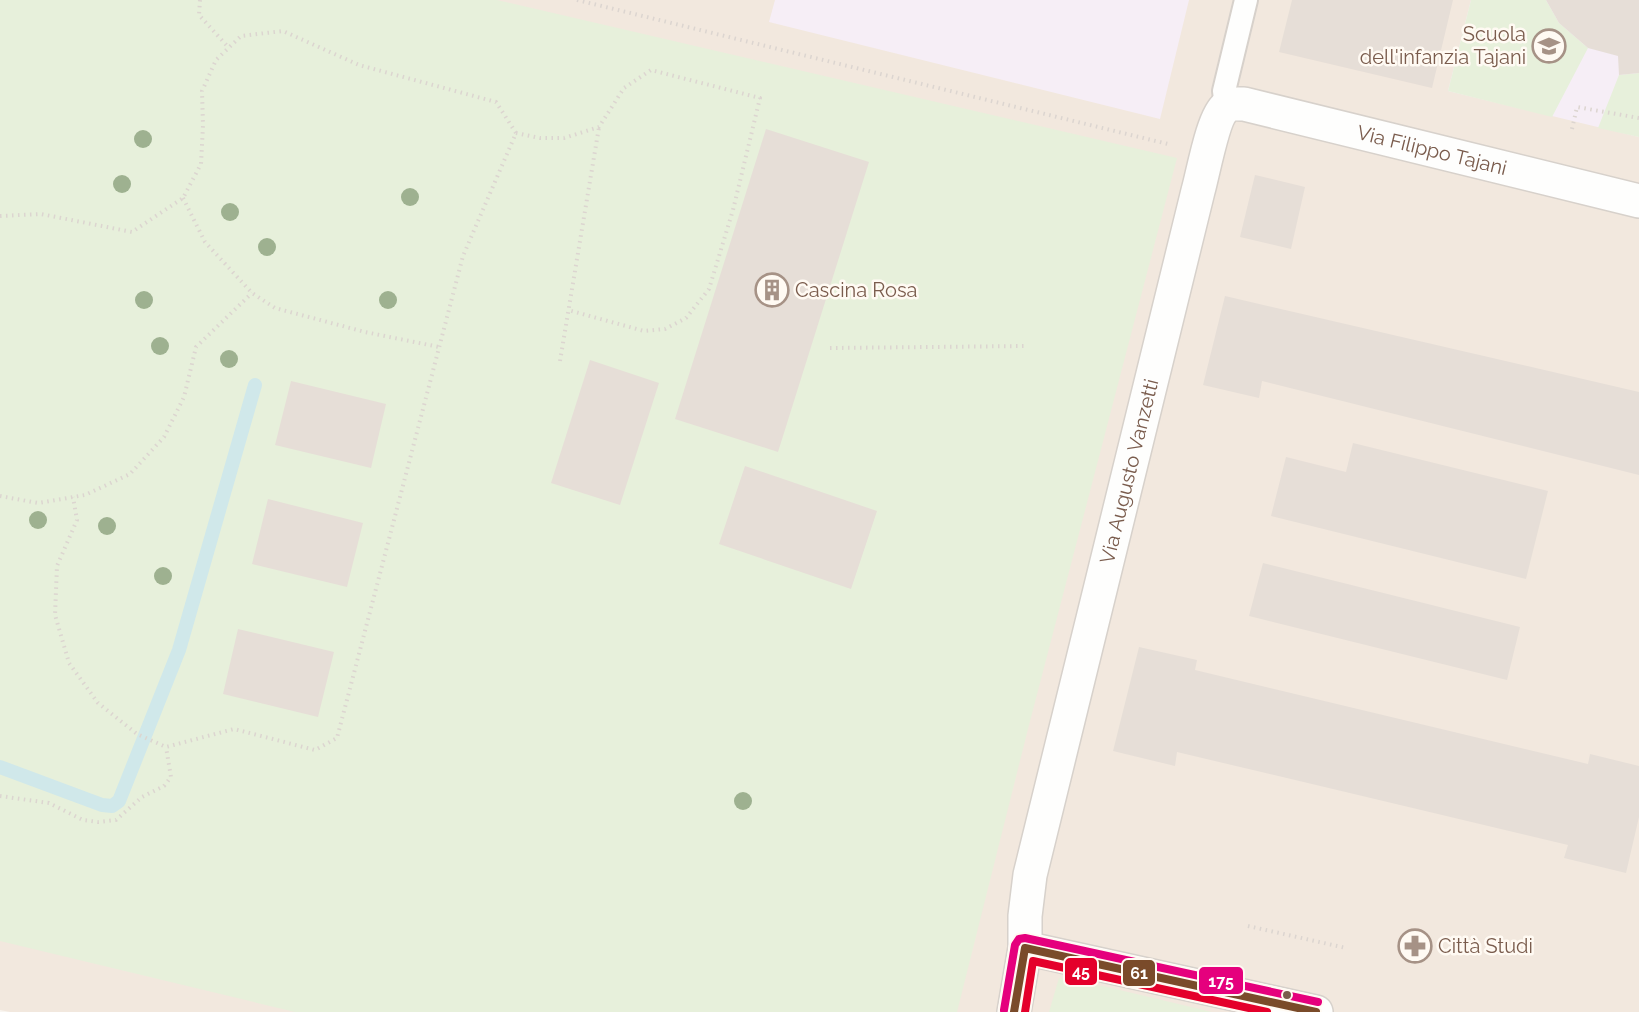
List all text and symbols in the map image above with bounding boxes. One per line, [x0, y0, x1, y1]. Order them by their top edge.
place label: Scuola dell'infanzia Tajani [1360, 22, 1526, 69]
school or university icon: Scuola dell'infanzia Tajani [1531, 28, 1567, 64]
street label: Via Filippo Tajani [1354, 120, 1509, 180]
building icon: Cascina Rosa [754, 272, 790, 308]
place label: Cascina Rosa [795, 278, 917, 302]
street label: Via Augusto Vanzetti [1095, 376, 1163, 566]
pharmacy icon: Città Studi [1397, 928, 1433, 964]
place label: Città Studi [1438, 934, 1533, 958]
line badge: 45 [1064, 957, 1098, 986]
line badge: 61 [1122, 959, 1156, 987]
text: 45 [1072, 962, 1090, 981]
text: 61 [1130, 964, 1148, 983]
line badge: 175 [1198, 966, 1244, 995]
text: 175 [1208, 972, 1234, 991]
unlabelled marker [1281, 989, 1293, 1001]

